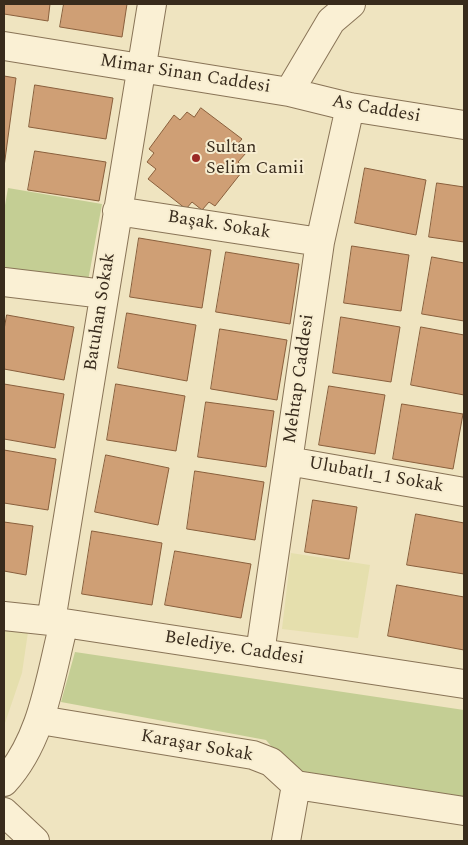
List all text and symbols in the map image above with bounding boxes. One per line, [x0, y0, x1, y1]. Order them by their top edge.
street label: Mimar Sinan Caddesi [98, 51, 272, 99]
street label: As Caddesi [330, 92, 422, 128]
place label: Sultan Selim Camii [206, 137, 304, 180]
marker: Sultan Selim Camii [190, 152, 202, 164]
street label: Başak. Sokak [166, 207, 272, 245]
street label: Batuhan Sokak [81, 251, 121, 373]
street label: Mehtap Caddesi [280, 313, 320, 445]
street label: Ulubatlı_1 Sokak [307, 453, 445, 499]
street label: Belediye. Caddesi [163, 627, 305, 671]
street label: Karaşar Sokak [139, 726, 255, 768]

